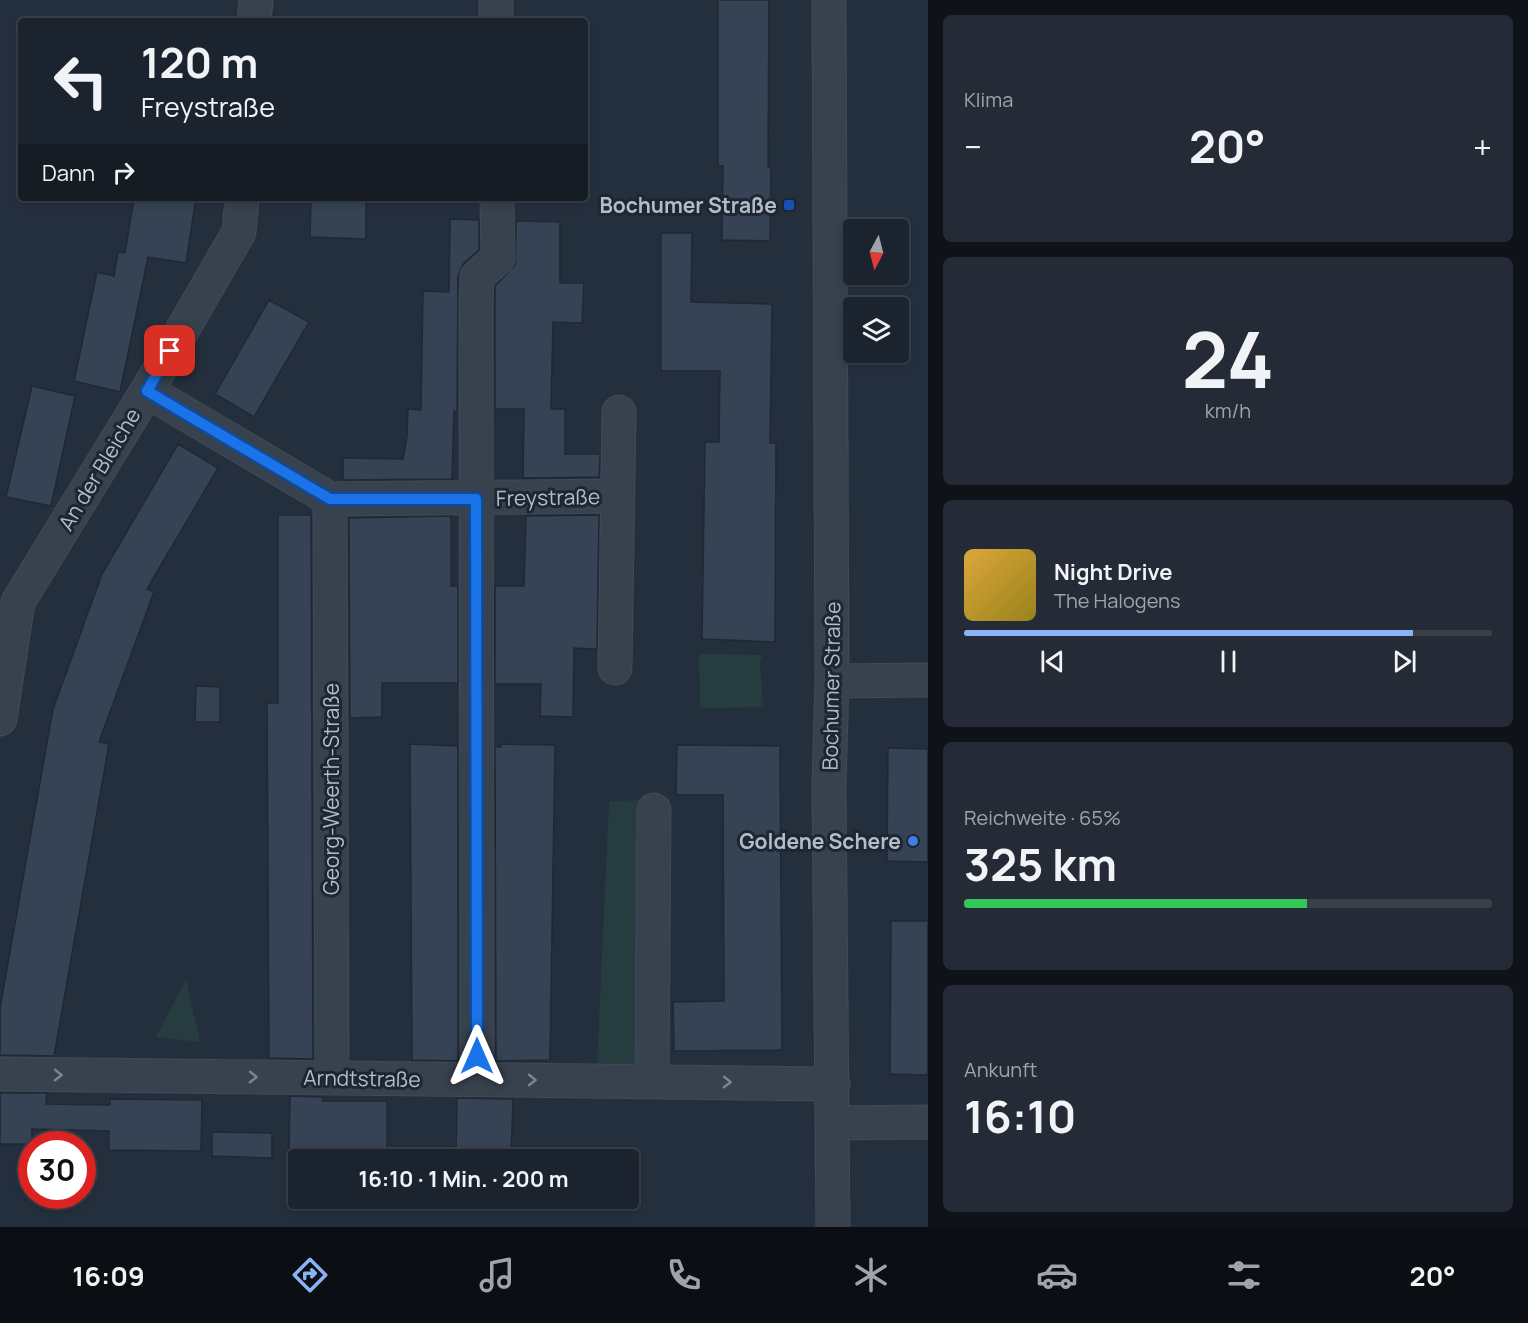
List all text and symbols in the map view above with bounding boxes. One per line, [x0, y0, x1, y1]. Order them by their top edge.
text: 120 m [141, 33, 258, 91]
icon: left [42, 42, 120, 120]
text: Klima [964, 86, 1013, 113]
text: Freystraße [141, 88, 275, 125]
text: 20° [1189, 115, 1266, 177]
text: − [964, 124, 982, 169]
text: + [1473, 124, 1492, 169]
icon: right [107, 156, 140, 189]
text: Dann [42, 158, 95, 188]
place label: Bochumer Straße [599, 191, 777, 219]
marker: Bochumer Straße [782, 198, 796, 212]
north arrow [843, 219, 909, 285]
map controls [843, 219, 909, 363]
button: layers [843, 297, 909, 363]
text: 24 [1182, 305, 1274, 411]
pin [144, 325, 195, 376]
icon: arrive [153, 334, 186, 367]
text: km/h [1205, 397, 1251, 424]
street label: An der Bleiche [52, 403, 146, 535]
street label: Freystraße [496, 482, 600, 512]
text: Night Drive [1054, 557, 1173, 587]
text: The Halogens [1054, 587, 1180, 614]
street label: Bochumer Straße [816, 601, 846, 771]
icon: previous [1036, 645, 1069, 678]
icon: pause [1212, 645, 1245, 678]
icon: next [1388, 645, 1421, 678]
street label: Georg-Weerth-Straße [317, 683, 345, 895]
text: Reichweite · 65% [964, 804, 1121, 831]
place label: Goldene Schere [739, 827, 901, 855]
text: 325 km [964, 833, 1117, 895]
marker: Goldene Schere [906, 834, 920, 848]
position arrow [445, 1024, 509, 1088]
text: Ankunft [964, 1056, 1037, 1083]
street label: Arndtstraße [303, 1063, 421, 1093]
one-way arrow [54, 1069, 63, 1081]
one-way arrow [249, 1071, 258, 1083]
one-way arrow [528, 1074, 537, 1086]
one-way arrow [723, 1076, 732, 1088]
text: 16:10 [964, 1085, 1076, 1147]
speed limit sign: 30 [18, 1131, 96, 1209]
text: 16:10 · 1 Min. · 200 m [359, 1164, 568, 1194]
icon: directions [289, 1254, 331, 1296]
icon: music [476, 1254, 518, 1296]
icon: phone [663, 1254, 705, 1296]
icon: climate [850, 1254, 892, 1296]
icon: car [1036, 1254, 1078, 1296]
icon: filters [1223, 1254, 1265, 1296]
text: 16:09 [72, 1257, 145, 1294]
text: 20° [1410, 1257, 1456, 1294]

